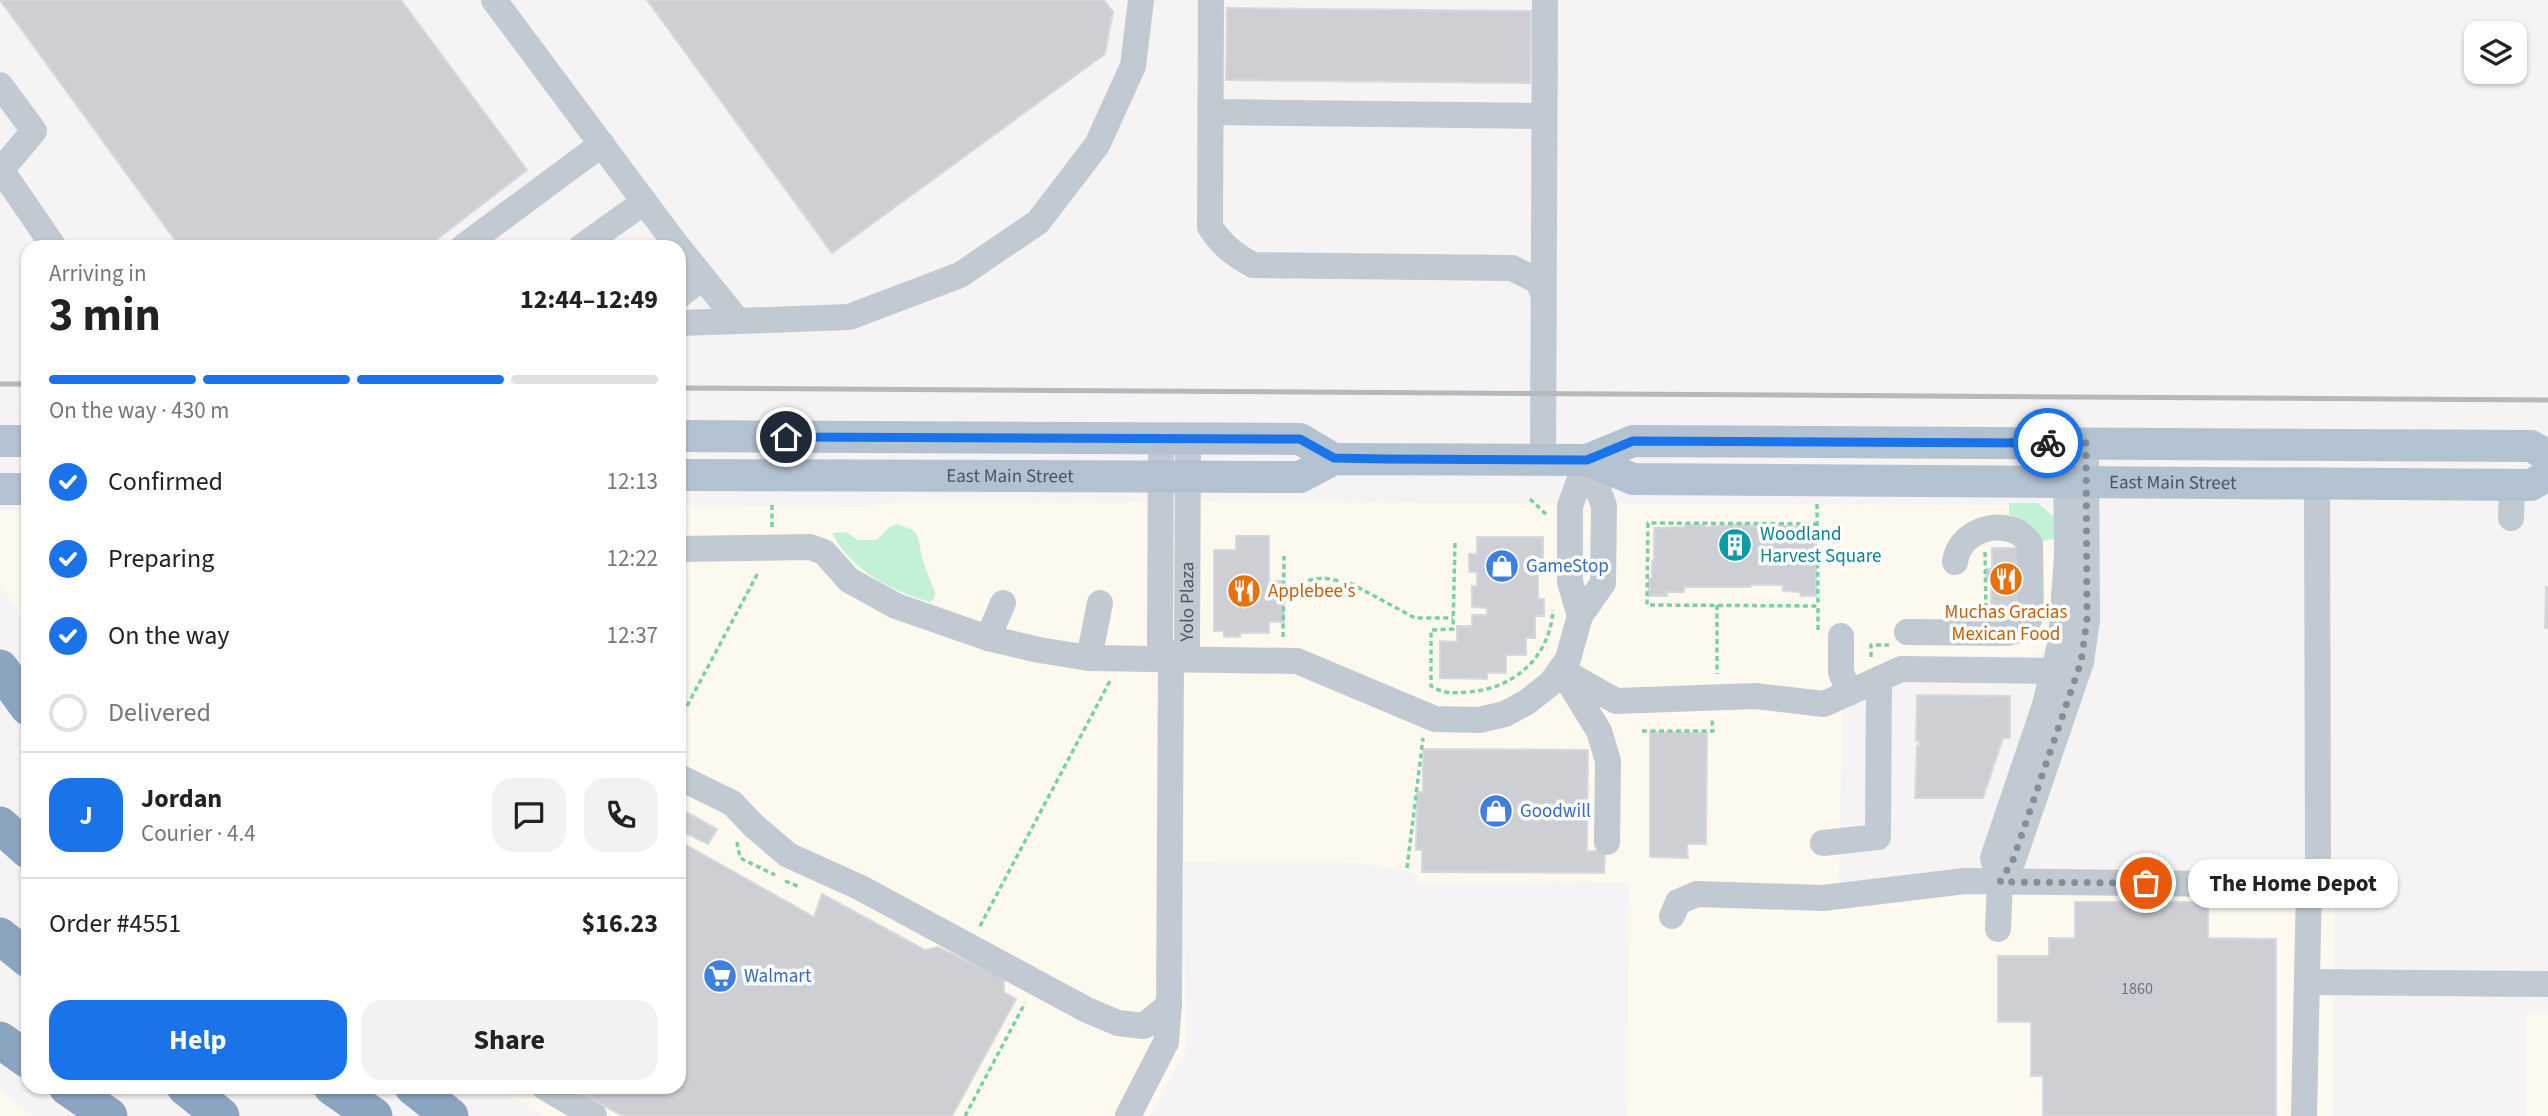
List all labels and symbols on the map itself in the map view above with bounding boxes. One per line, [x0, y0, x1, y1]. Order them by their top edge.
pin [756, 407, 816, 467]
courier [2013, 408, 2083, 478]
street label: East Main Street [946, 462, 1074, 490]
street label: East Main Street [2109, 469, 2237, 497]
place label: Woodland Harvest Square [1760, 521, 1882, 570]
building icon: Woodland Harvest Square [1716, 526, 1754, 564]
shop icon: GameStop [1483, 547, 1521, 585]
place label: GameStop [1526, 553, 1609, 580]
restaurant icon: Muchas Gracias Mexican Food [1987, 560, 2025, 598]
street label: Yolo Plaza [1174, 562, 1201, 643]
restaurant icon: Applebee's [1225, 572, 1263, 610]
place label: Applebee's [1268, 578, 1355, 605]
place label: Muchas Gracias Mexican Food [1945, 599, 2067, 648]
shop icon: Goodwill [1477, 792, 1515, 830]
place label: Goodwill [1520, 798, 1591, 825]
pin [2116, 853, 2176, 913]
callout: The Home Depot [2188, 858, 2398, 908]
supermarket icon: Walmart [701, 957, 739, 995]
place label: Walmart [744, 963, 812, 990]
house number: 1860 [2121, 978, 2153, 1000]

